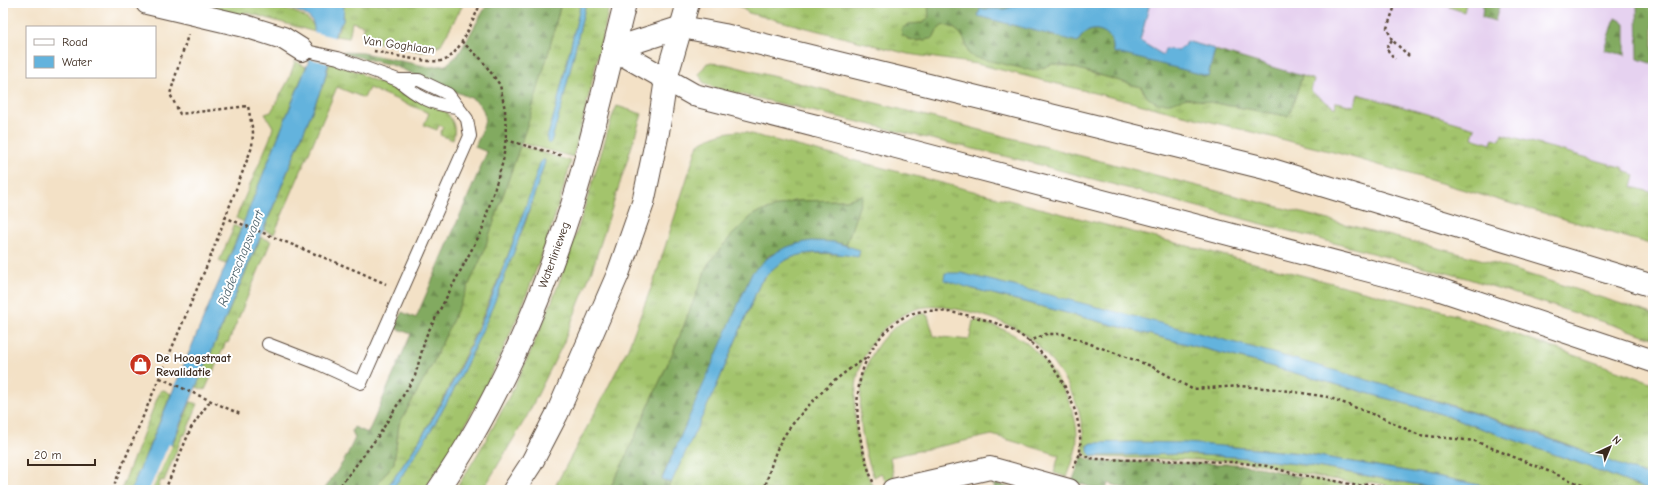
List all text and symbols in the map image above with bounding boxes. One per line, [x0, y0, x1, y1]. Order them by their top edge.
legend [26, 26, 156, 78]
street label: Van Goghlaan [362, 33, 436, 57]
text: Road [62, 35, 88, 49]
text: Water [62, 55, 92, 69]
water label: Ridderschapsvaart [214, 207, 267, 308]
street label: Waterlinieweg [536, 220, 572, 290]
place label: De Hoogstraat Revalidatie [156, 351, 232, 379]
shop icon: De Hoogstraat Revalidatie [128, 352, 154, 378]
north arrow [1590, 427, 1630, 467]
text: N [1609, 433, 1624, 447]
scale bar [28, 441, 95, 467]
text: 20 m [34, 448, 62, 462]

